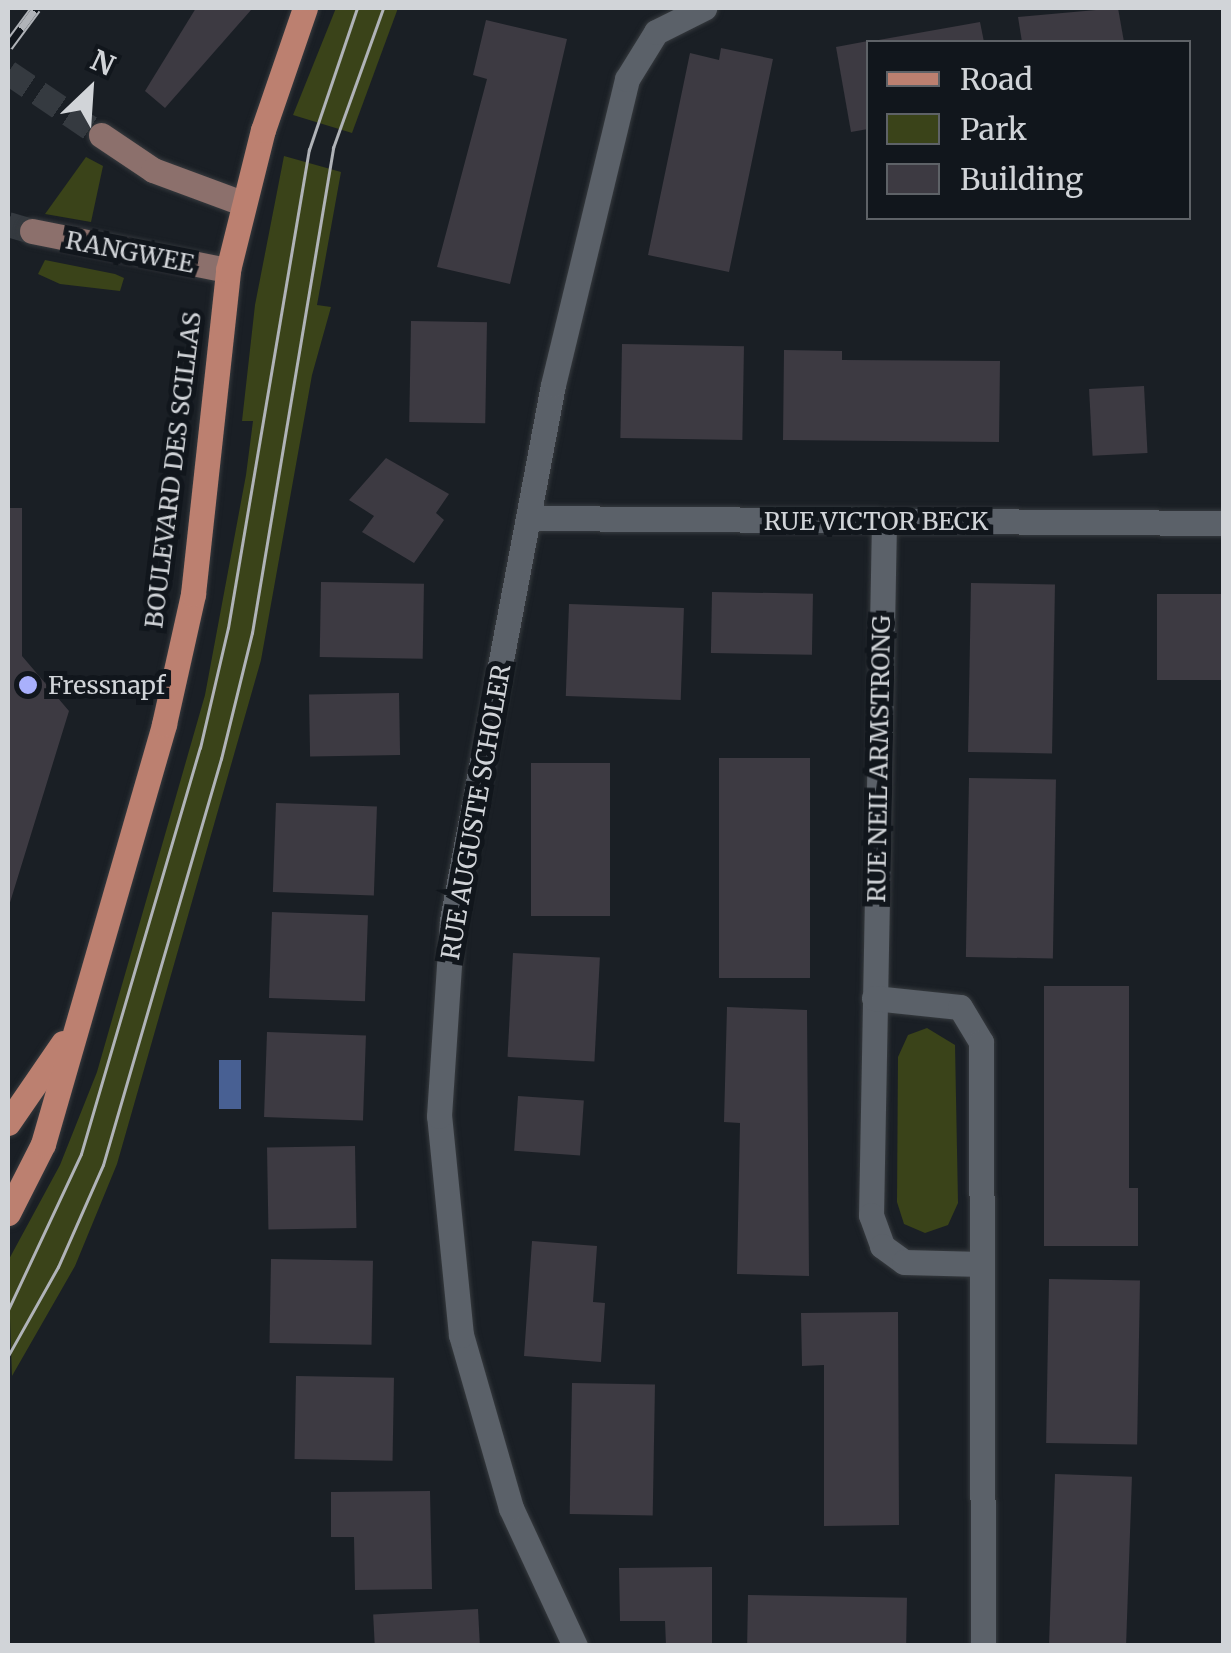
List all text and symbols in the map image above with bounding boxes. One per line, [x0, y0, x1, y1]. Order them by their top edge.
north arrow [40, 40, 140, 140]
legend [866, 40, 1191, 220]
text: N [85, 42, 120, 84]
text: Road [960, 60, 1033, 98]
text: Park [960, 110, 1027, 148]
text: Building [960, 160, 1083, 198]
street label: RANGWEE [63, 225, 197, 279]
street label: BOULEVARD DES SCILLAS [139, 310, 207, 630]
street label: RUE VICTOR BECK [764, 506, 988, 536]
street label: RUE NEIL ARMSTRONG [861, 615, 897, 903]
street label: RUE AUGUSTE SCHOLER [435, 662, 517, 962]
place label: Fressnapf [48, 670, 165, 700]
marker: Fressnapf [17, 674, 39, 696]

